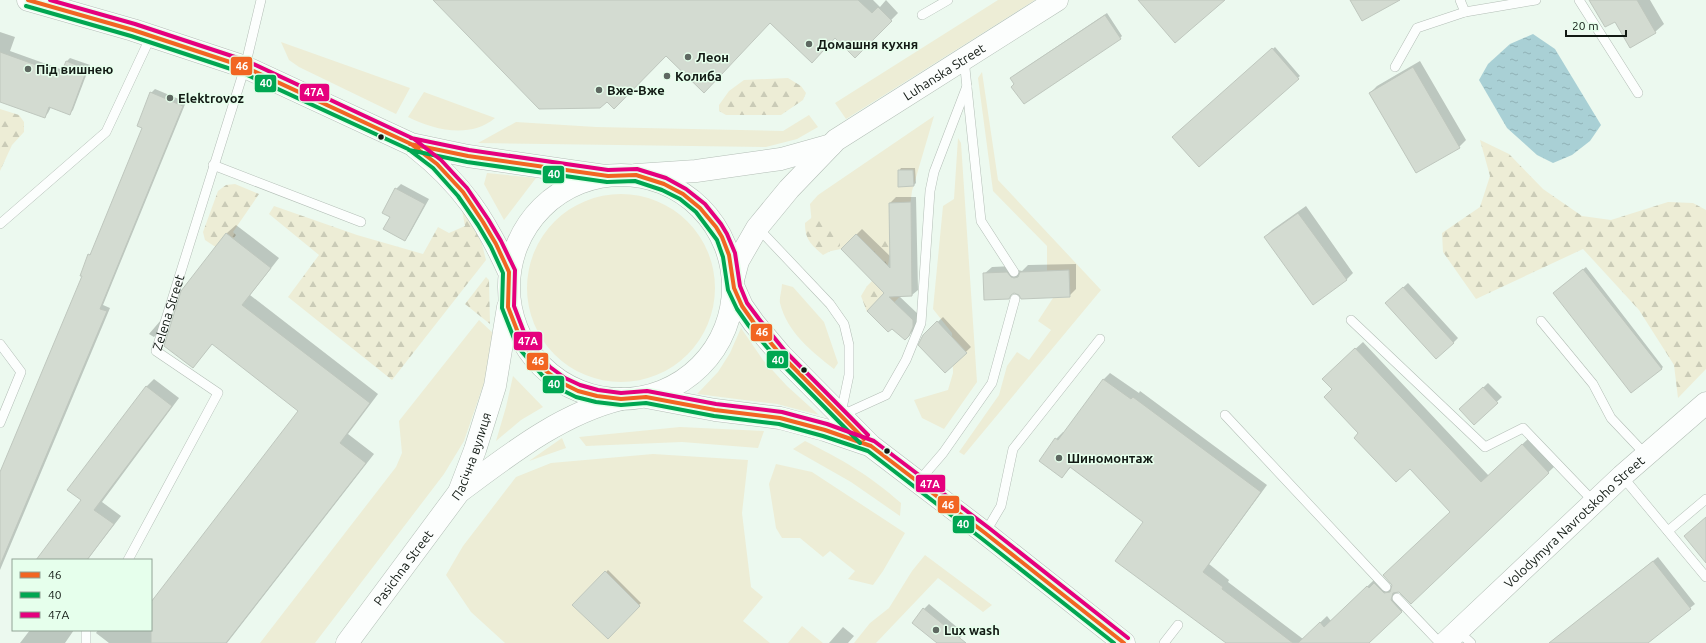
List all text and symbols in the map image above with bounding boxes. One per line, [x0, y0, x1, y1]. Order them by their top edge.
scale bar [1566, 12, 1626, 38]
text: 20 m [1572, 19, 1599, 32]
place label: Домашня кухня [817, 37, 918, 51]
marker: Домашня кухня [804, 39, 814, 49]
street label: Luhanska Street [901, 41, 987, 103]
place label: Леон [696, 50, 729, 64]
marker: Леон [683, 52, 693, 62]
line badge: 46 [230, 56, 253, 76]
text: 46 [236, 60, 248, 72]
place label: Під вишнею [36, 62, 113, 76]
marker: Під вишнею [23, 64, 33, 74]
place label: Колиба [675, 69, 722, 83]
marker: Колиба [662, 71, 672, 81]
line badge: 40 [254, 74, 277, 93]
text: 40 [260, 77, 272, 89]
line badge: 47А [299, 83, 330, 102]
place label: Вже-Вже [607, 83, 665, 97]
marker: Вже-Вже [594, 85, 604, 95]
text: 47А [304, 86, 324, 98]
place label: Elektrovoz [178, 91, 244, 105]
marker: Elektrovoz [165, 93, 175, 103]
unlabelled marker [376, 132, 386, 142]
line badge: 40 [542, 165, 565, 184]
text: 40 [548, 168, 560, 180]
street label: Zelena Street [150, 273, 187, 352]
line badge: 46 [750, 323, 773, 342]
text: 46 [756, 326, 768, 338]
line badge: 47А [513, 331, 543, 351]
text: 47А [518, 335, 538, 347]
line badge: 40 [766, 350, 789, 369]
line badge: 46 [526, 352, 549, 371]
text: 40 [772, 354, 784, 366]
text: 46 [532, 355, 544, 367]
unlabelled marker [799, 365, 809, 375]
line badge: 40 [542, 375, 565, 394]
text: 40 [548, 378, 560, 390]
street label: Пасічна вулиця [449, 411, 493, 503]
unlabelled marker [882, 446, 892, 456]
place label: Шиномонтаж [1067, 451, 1153, 465]
marker: Шиномонтаж [1054, 453, 1064, 463]
street label: Volodymyra Navrotskoho Street [1501, 453, 1647, 591]
line badge: 47А [915, 474, 946, 493]
text: 47А [920, 478, 940, 490]
line badge: 46 [937, 495, 960, 514]
text: 46 [942, 499, 954, 511]
line badge: 40 [952, 515, 975, 534]
text: 40 [957, 518, 969, 530]
street label: Pasichna Street [371, 527, 435, 608]
legend [12, 559, 152, 631]
text: 46 [48, 568, 62, 581]
text: 40 [48, 588, 62, 601]
text: 47А [48, 608, 70, 621]
place label: Lux wash [944, 623, 1000, 637]
marker: Lux wash [931, 625, 941, 635]

